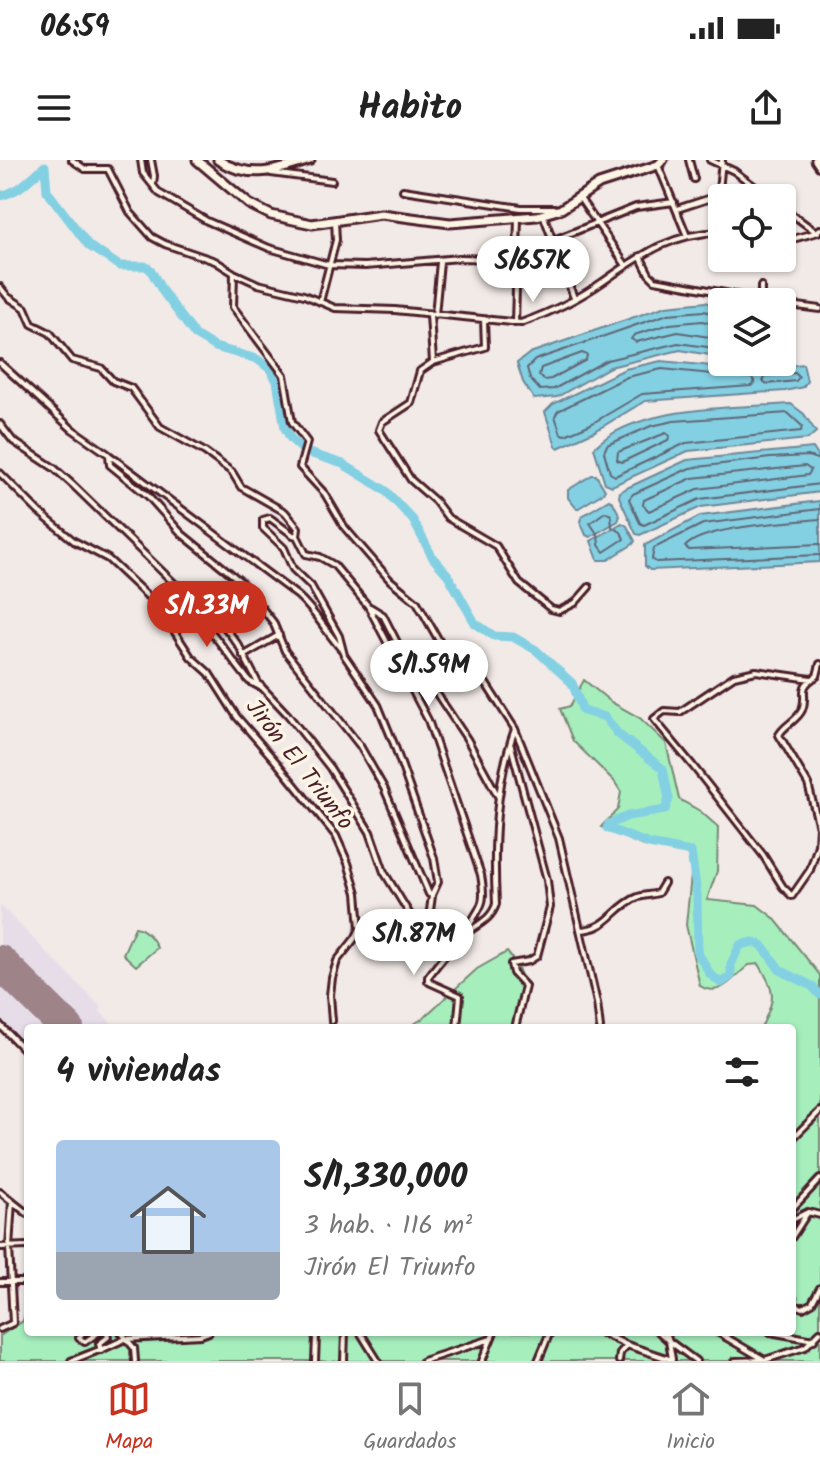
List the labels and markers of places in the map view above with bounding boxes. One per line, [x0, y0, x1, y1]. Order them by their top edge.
pin: S/657K [468, 236, 598, 304]
pin: S/1.33M [133, 581, 281, 649]
pin: S/1.59M [355, 640, 503, 708]
pin: S/1.87M [340, 909, 488, 977]

